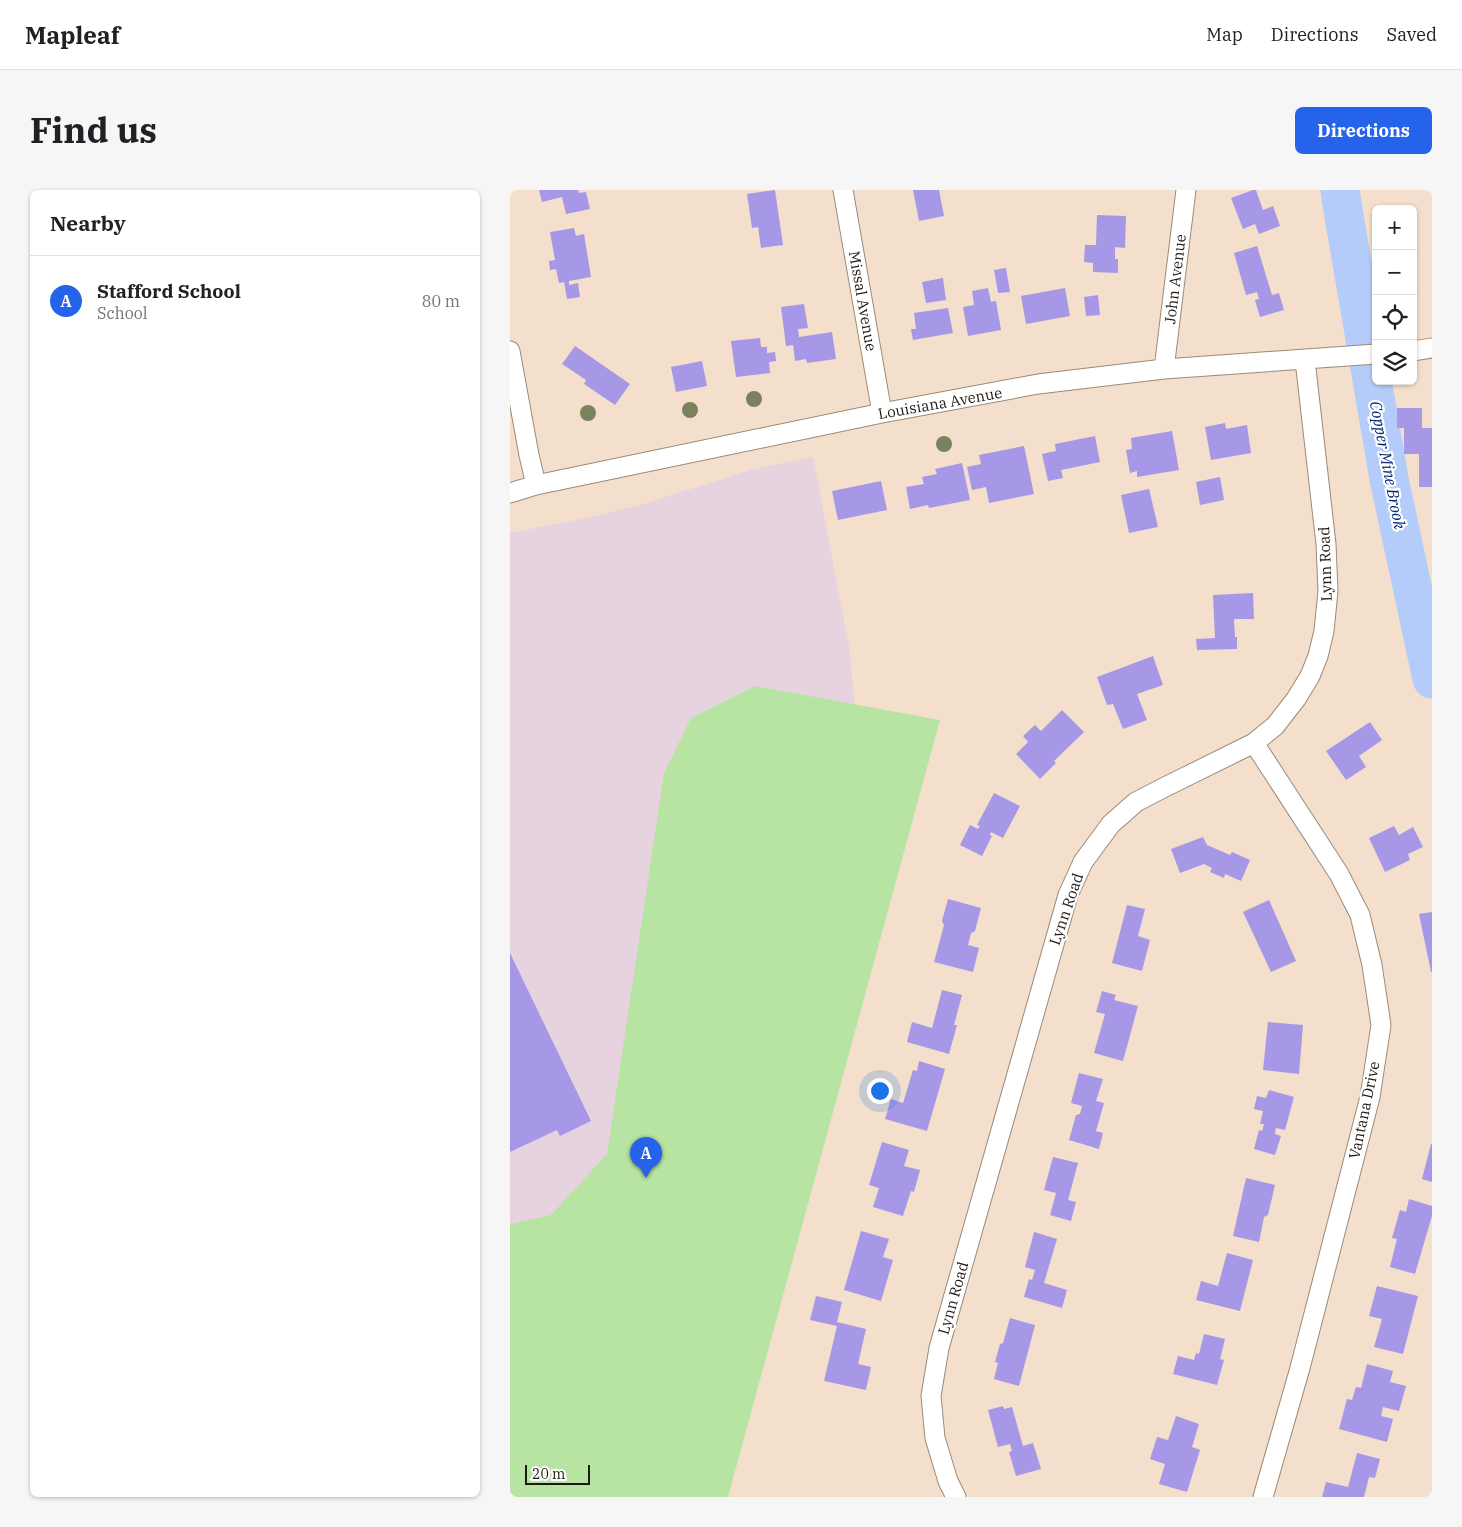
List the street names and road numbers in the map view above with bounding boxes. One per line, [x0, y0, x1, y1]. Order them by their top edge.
street label: John Avenue [1160, 233, 1190, 325]
street label: Missal Avenue [845, 249, 881, 353]
street label: Louisiana Avenue [876, 383, 1004, 423]
street label: Lynn Road [1314, 526, 1336, 602]
street label: Lynn Road [1045, 870, 1087, 948]
street label: Vantana Drive [1344, 1059, 1384, 1161]
street label: Lynn Road [934, 1259, 972, 1337]

